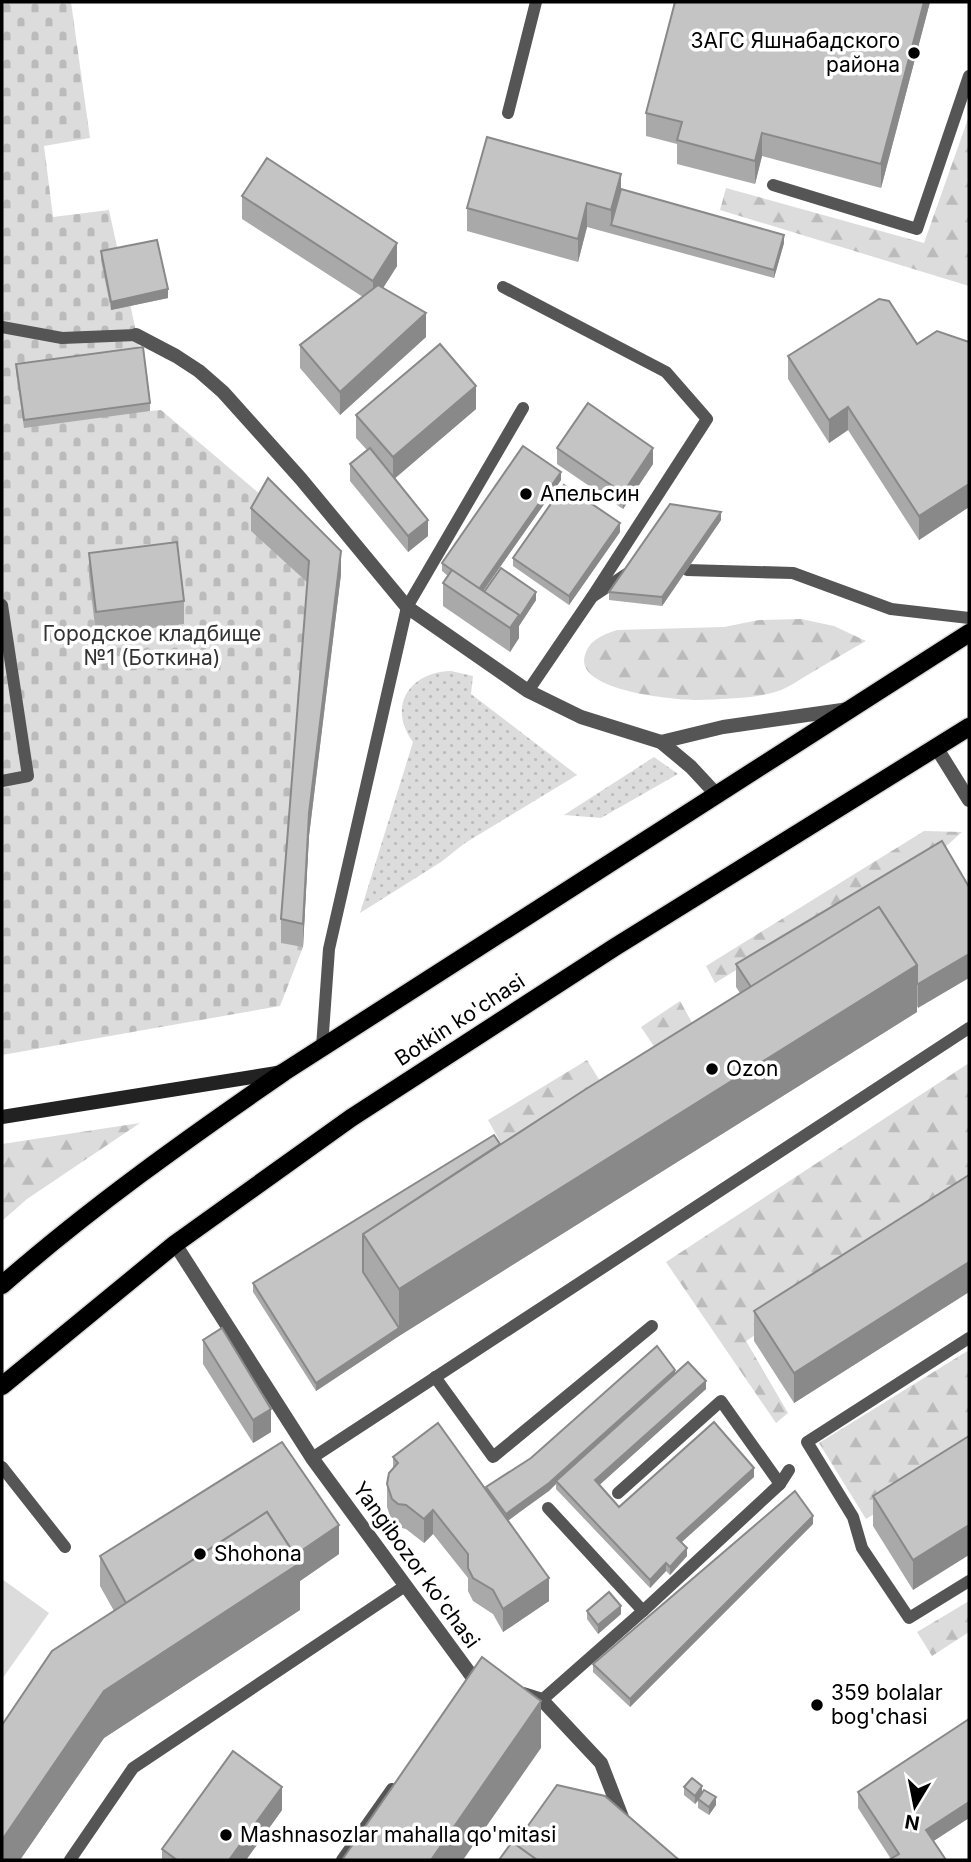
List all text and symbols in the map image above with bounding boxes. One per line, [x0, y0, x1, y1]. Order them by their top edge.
place label: ЗАГС Яшнабадского района [690, 28, 900, 77]
marker: ЗАГС Яшнабадского района [906, 45, 922, 61]
place label: Апельсин [540, 481, 640, 506]
marker: Апельсин [518, 486, 534, 502]
park label: Городское кладбище №1 (Боткина) [43, 621, 261, 670]
street label: Botkin ko'chasi [390, 968, 529, 1071]
place label: Ozon [726, 1056, 778, 1081]
marker: Ozon [704, 1061, 720, 1077]
street label: Yangibozor ko'chasi [348, 1477, 485, 1653]
place label: Shohona [214, 1541, 302, 1566]
marker: Shohona [192, 1546, 208, 1562]
place label: 359 bolalar bog'chasi [831, 1680, 943, 1729]
marker: 359 bolalar bog'chasi [809, 1697, 825, 1713]
north arrow [880, 1771, 950, 1841]
text: N [903, 1810, 921, 1835]
place label: Mashnasozlar mahalla qo'mitasi [240, 1822, 556, 1847]
marker: Mashnasozlar mahalla qo'mitasi [218, 1827, 234, 1843]

